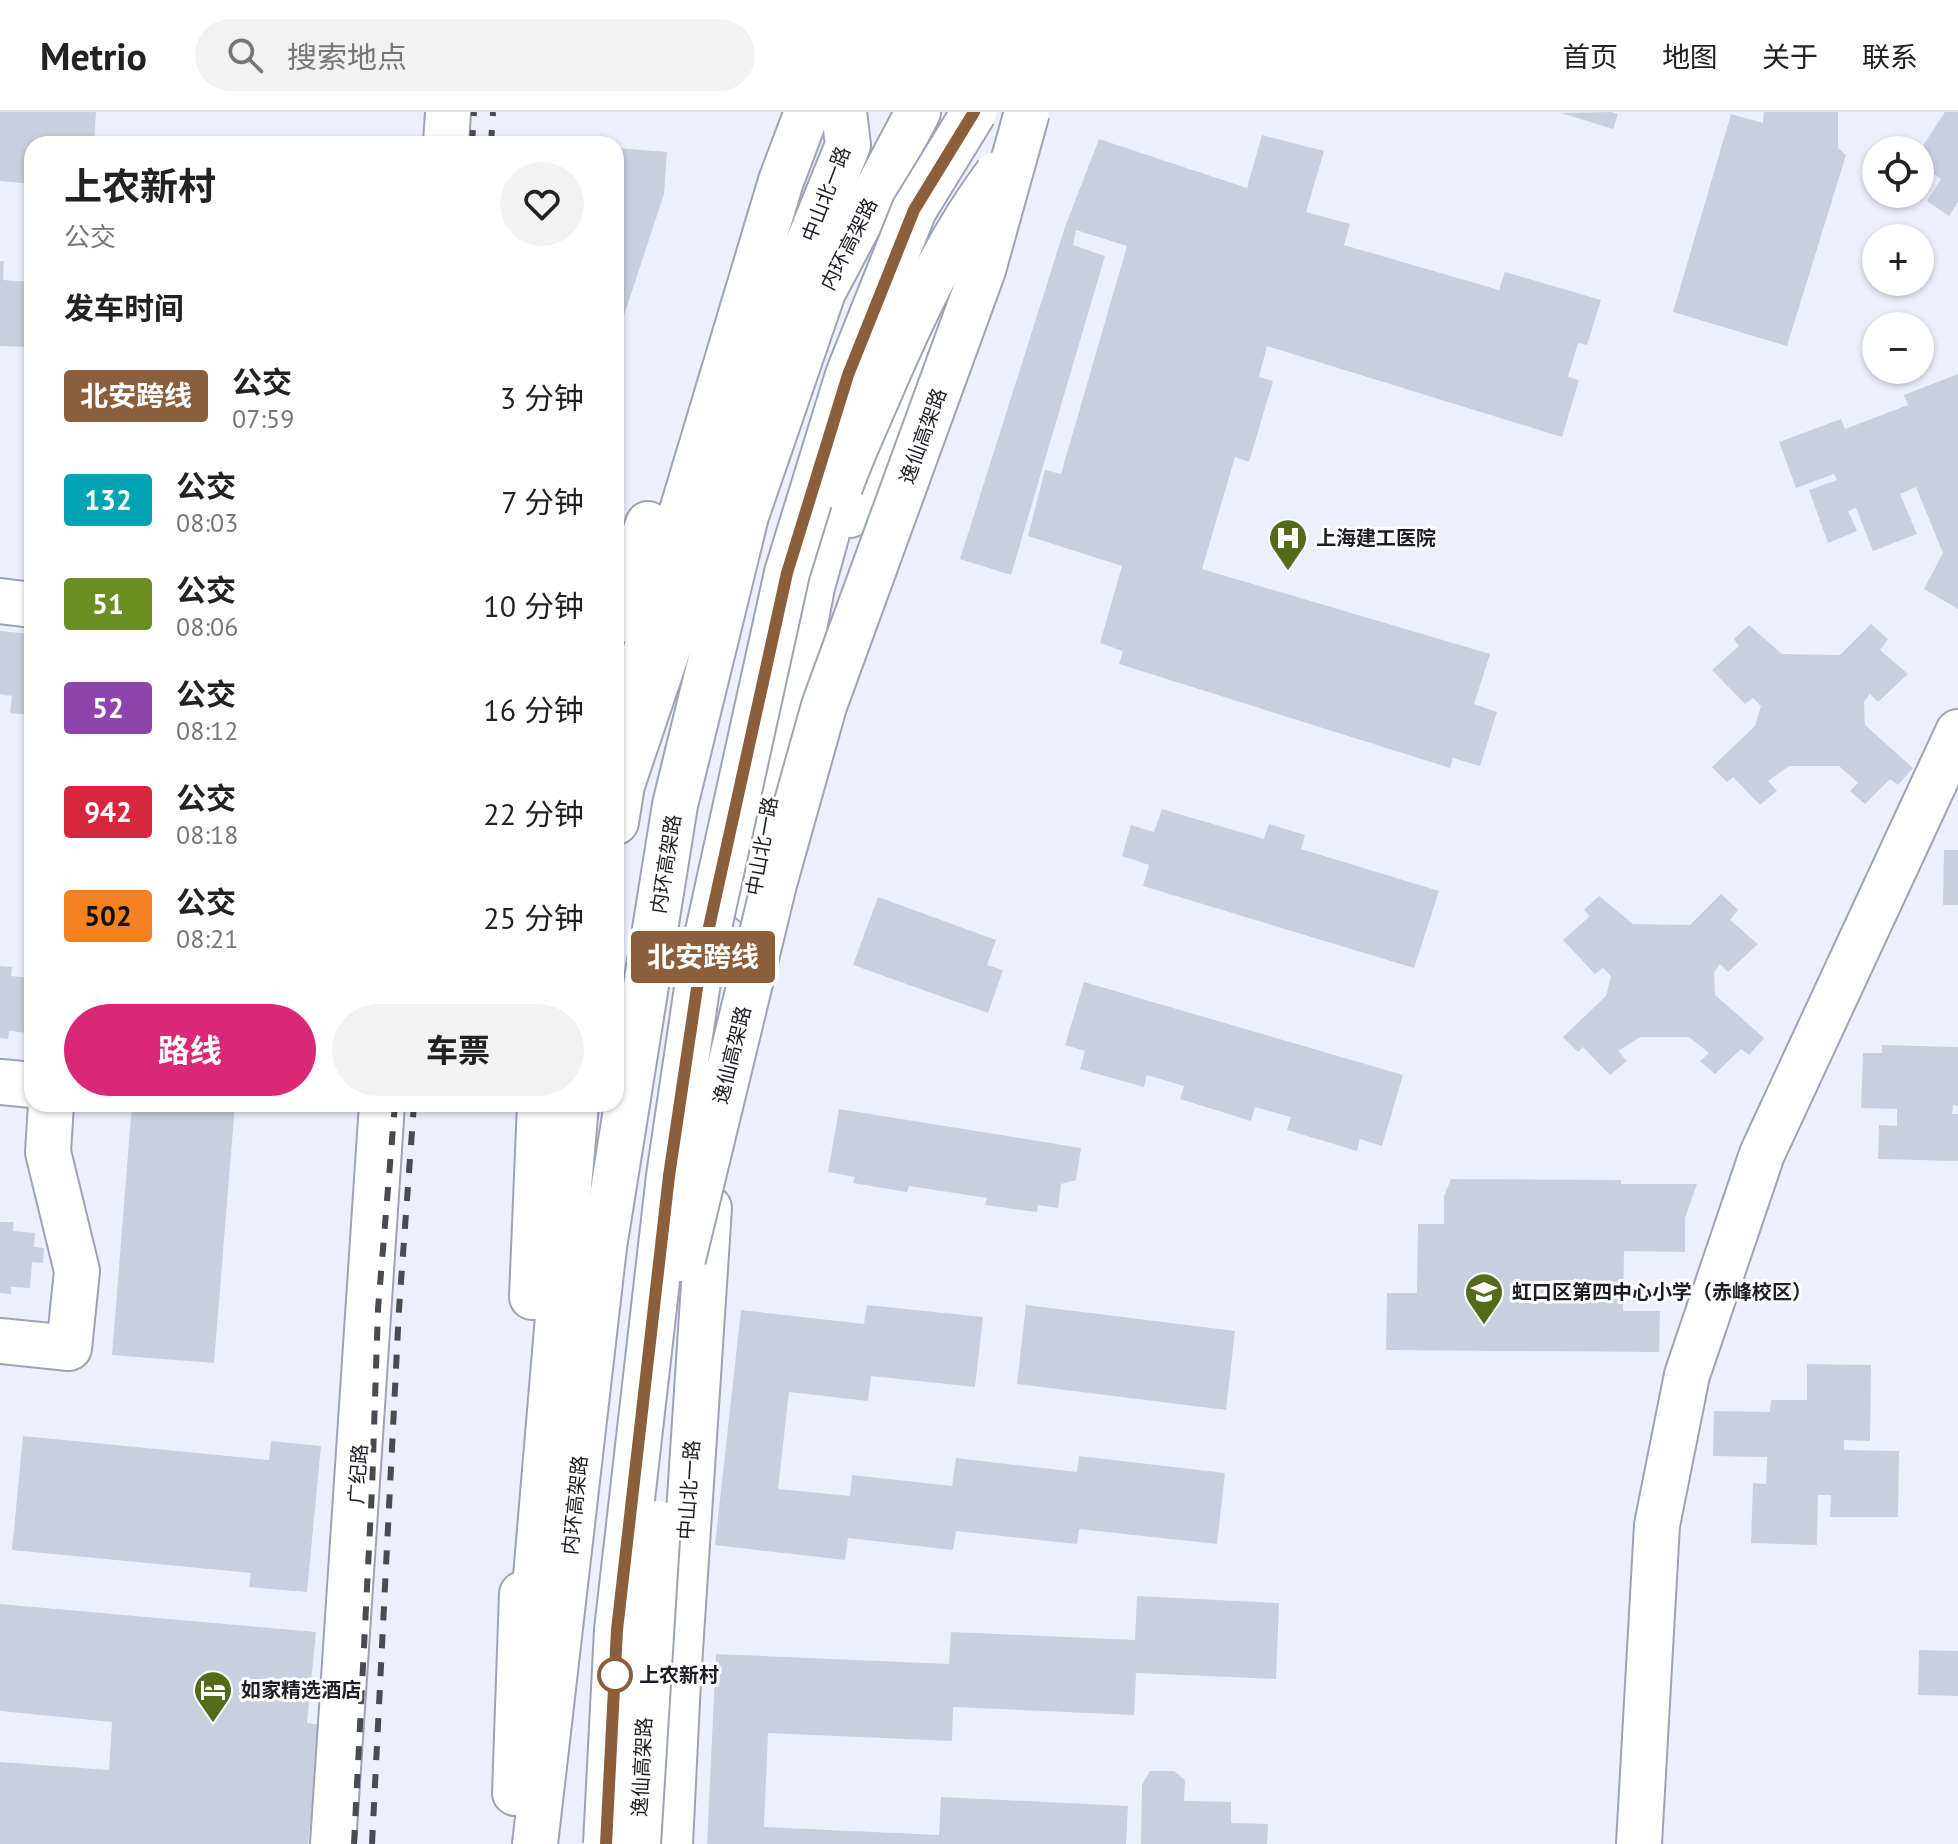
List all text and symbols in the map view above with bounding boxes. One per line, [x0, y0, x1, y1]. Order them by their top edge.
search box [195, 19, 755, 91]
text: Metrio [40, 31, 147, 80]
icon: search [223, 33, 267, 77]
text: 搜索地点 [287, 37, 407, 76]
text: 首页 [1562, 38, 1618, 75]
text: 地图 [1662, 38, 1718, 75]
text: 关于 [1762, 38, 1818, 75]
text: 联系 [1862, 38, 1918, 75]
map controls [1862, 136, 1934, 384]
button: locate [1862, 136, 1934, 208]
street label: 中山北一路 [796, 143, 856, 245]
text: 上农新村 [64, 161, 216, 210]
button: heart [500, 162, 584, 246]
street label: 内环高架路 [815, 194, 883, 294]
text: 公交 [64, 220, 116, 253]
button: + [1862, 224, 1934, 296]
text: 发车时间 [64, 288, 184, 327]
button: − [1862, 312, 1934, 384]
text: 公交 [232, 362, 292, 401]
text: 北安跨线 [80, 377, 192, 414]
text: 3 分钟 [500, 378, 584, 417]
street label: 逸仙高架路 [894, 385, 952, 487]
text: 07:59 [232, 402, 294, 435]
text: 公交 [176, 466, 236, 505]
text: 132 [84, 481, 132, 518]
text: 7 分钟 [501, 482, 584, 521]
text: 08:03 [176, 506, 238, 539]
hospital icon: 上海建工医院 [1267, 517, 1309, 572]
place label: 上海建工医院 [1316, 525, 1436, 551]
text: 公交 [176, 570, 236, 609]
text: 51 [92, 585, 124, 622]
text: 10 分钟 [483, 586, 584, 625]
text: 08:06 [176, 610, 238, 643]
text: 公交 [176, 674, 236, 713]
text: 52 [92, 689, 124, 726]
text: 16 分钟 [483, 690, 584, 729]
text: 08:12 [176, 714, 238, 747]
text: 公交 [176, 778, 236, 817]
text: 942 [84, 793, 132, 830]
text: 22 分钟 [483, 794, 584, 833]
street label: 中山北一路 [741, 795, 783, 897]
street label: 内环高架路 [645, 813, 687, 915]
text: 08:18 [176, 818, 238, 851]
text: 公交 [176, 882, 236, 921]
text: 502 [84, 897, 132, 934]
text: 25 分钟 [483, 898, 584, 937]
text: 08:21 [176, 922, 238, 955]
line badge: 北安跨线 [647, 931, 759, 983]
text: 北安跨线 [647, 938, 759, 975]
street label: 逸仙高架路 [707, 1003, 757, 1107]
button: 路线 [64, 1004, 316, 1096]
button: 车票 [332, 1004, 584, 1096]
school or university icon: 虹口区第四中心小学（赤峰校区） [1463, 1271, 1505, 1326]
place label: 虹口区第四中心小学（赤峰校区） [1512, 1279, 1812, 1305]
street label: 中山北一路 [673, 1439, 705, 1541]
street label: 广纪路 [343, 1443, 373, 1505]
street label: 内环高架路 [557, 1454, 593, 1556]
marker: 上农新村 [598, 1658, 632, 1692]
place label: 上农新村 [639, 1662, 719, 1688]
hotel icon: 如家精选酒店 [192, 1669, 234, 1724]
place label: 如家精选酒店 [241, 1677, 361, 1703]
street label: 逸仙高架路 [626, 1716, 658, 1818]

